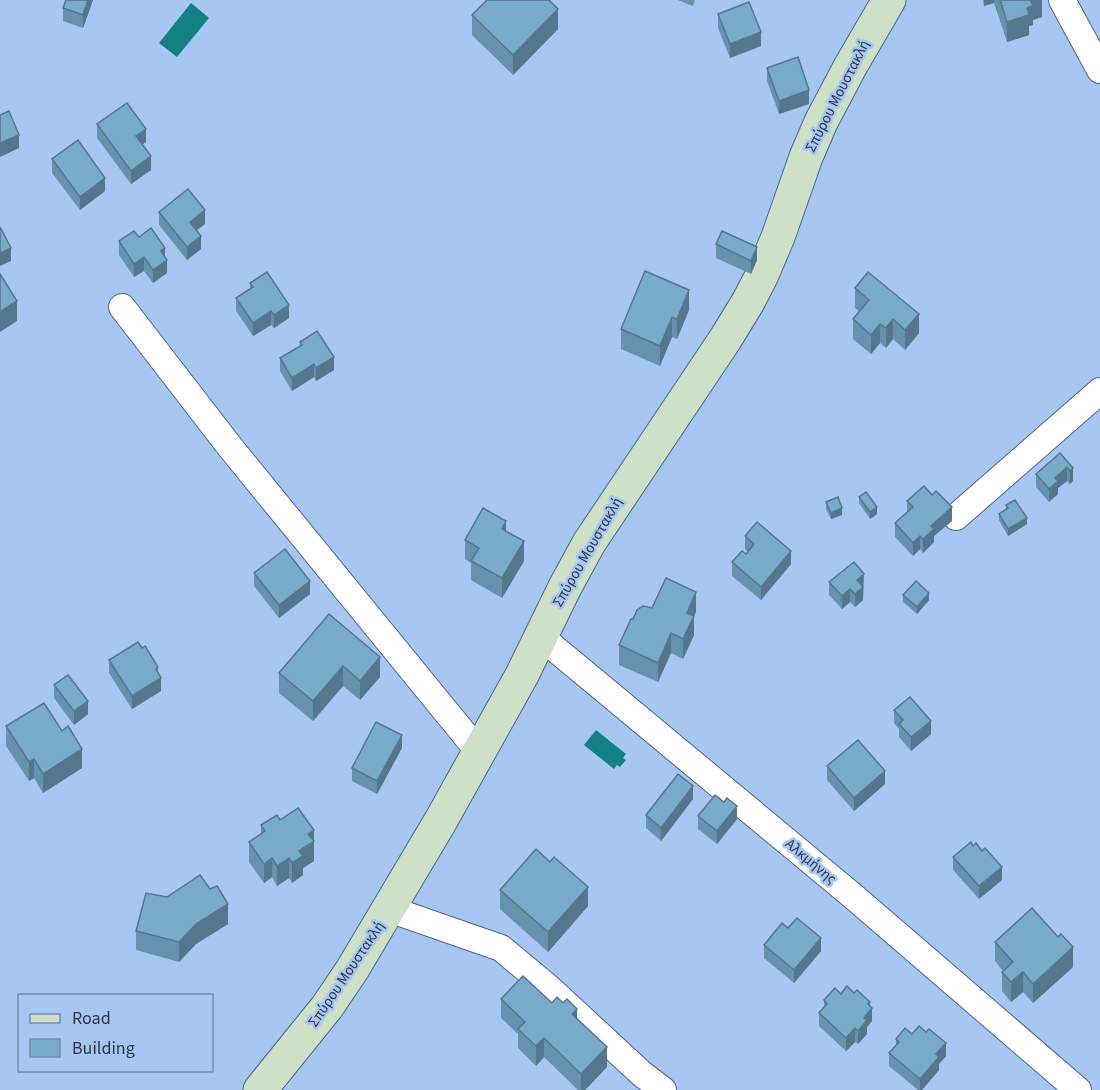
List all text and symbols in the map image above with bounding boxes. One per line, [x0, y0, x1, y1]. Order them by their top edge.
street label: Σπύρου Μουστακλή [800, 36, 875, 156]
street label: Σπύρου Μουστακλή [547, 494, 627, 611]
street label: Αλκμήνης [780, 834, 841, 889]
street label: Σπύρου Μουστακλή [303, 917, 390, 1031]
legend [18, 994, 213, 1072]
text: Road [72, 1006, 111, 1031]
text: Building [72, 1036, 135, 1061]

